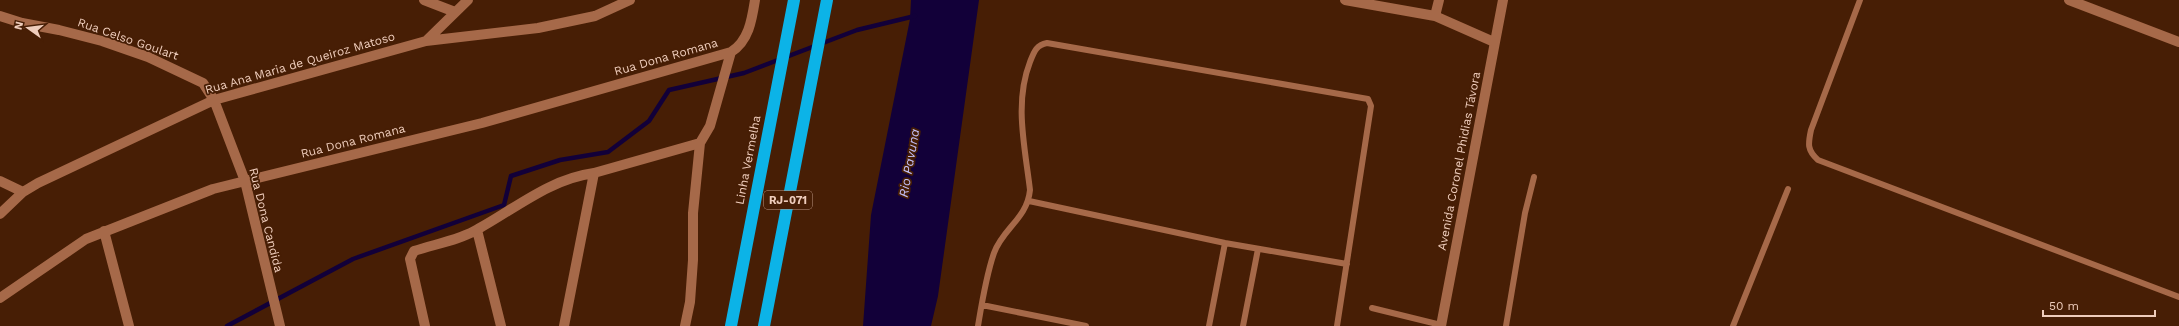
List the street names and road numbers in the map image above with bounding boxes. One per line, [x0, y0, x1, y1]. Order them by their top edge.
street label: Rua Celso Goulart [76, 15, 180, 63]
street label: Rua Ana Maria de Queiroz Matoso [203, 29, 397, 97]
street label: Rua Dona Romana [613, 35, 720, 79]
street label: Avenida Coronel Phidias Távora [1435, 70, 1483, 251]
street label: Linha Vermelha [732, 114, 764, 206]
street label: Rua Dona Romana [299, 121, 407, 161]
street label: Rua Dona Candida [246, 166, 286, 274]
road number: RJ-071 [764, 191, 812, 209]

